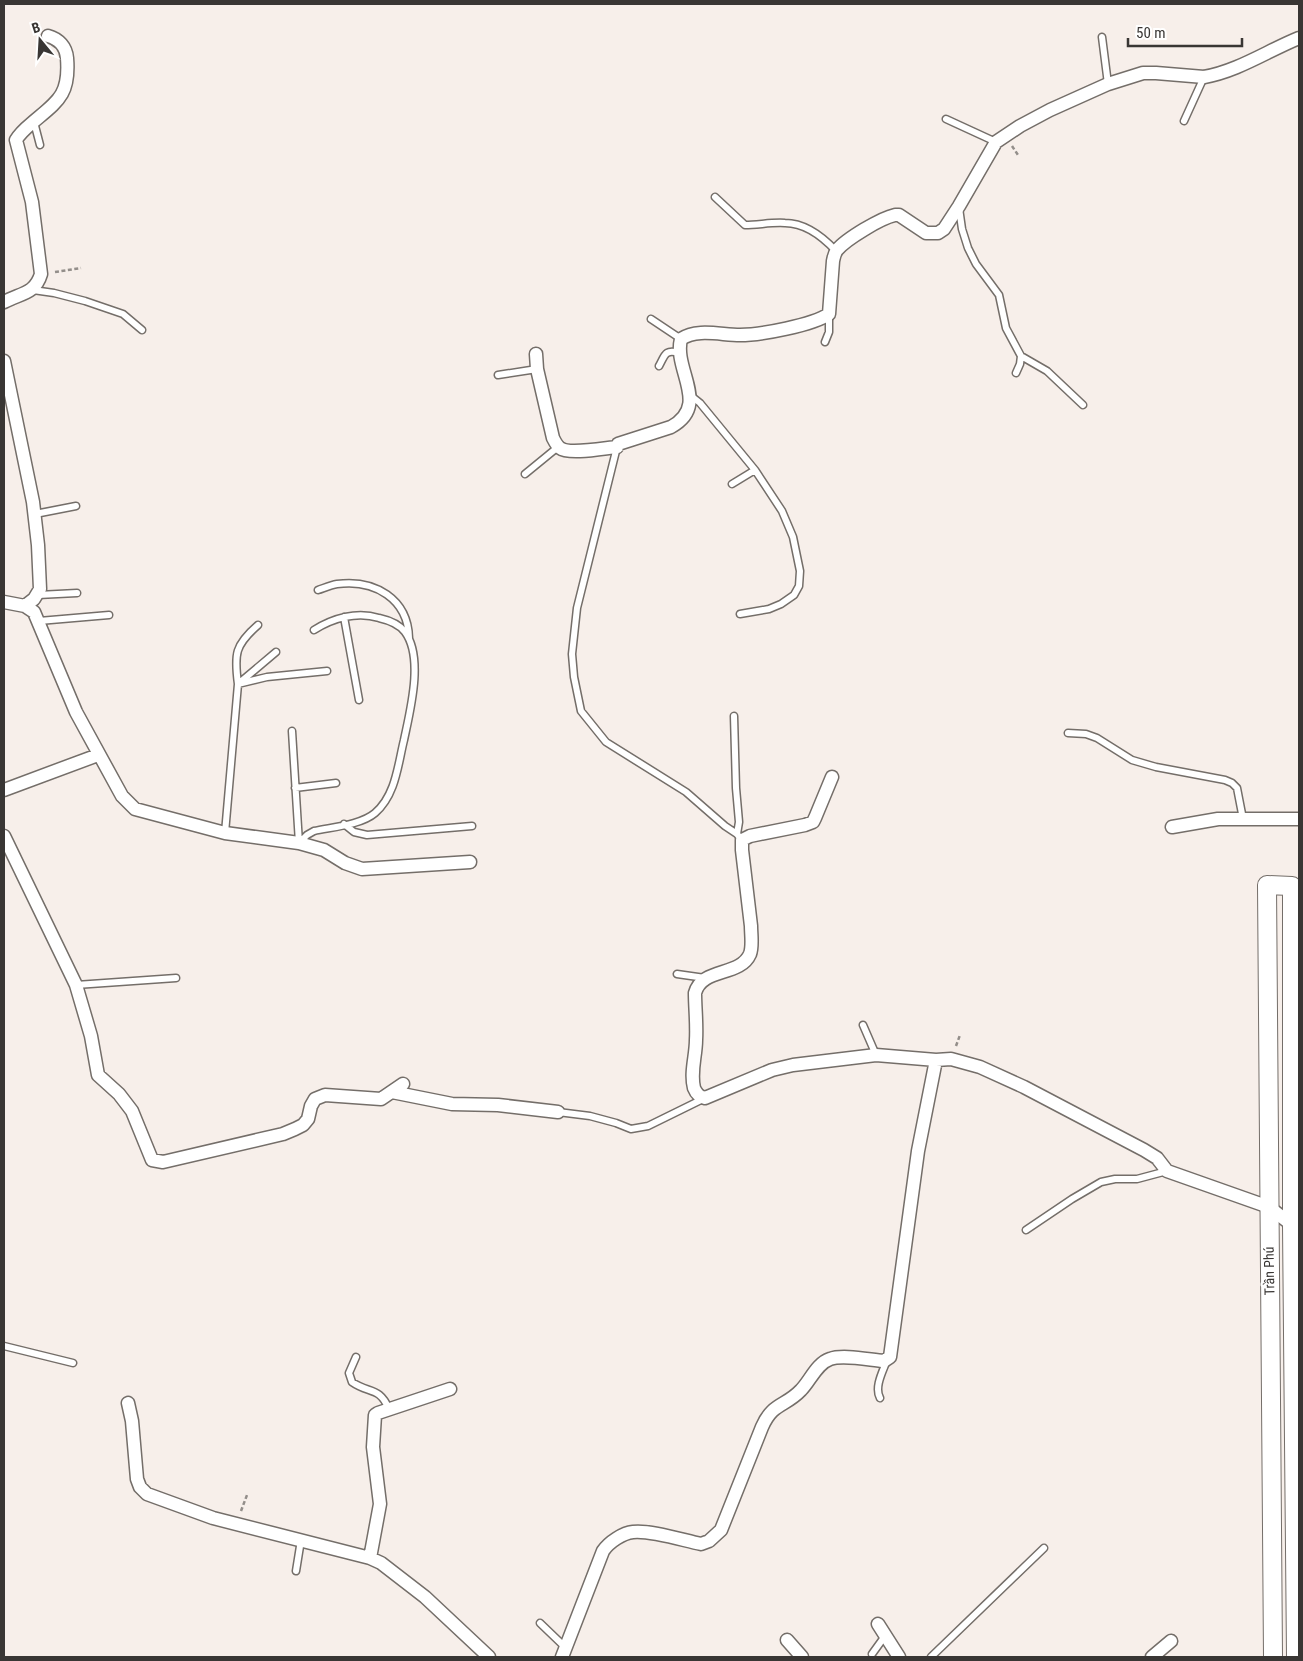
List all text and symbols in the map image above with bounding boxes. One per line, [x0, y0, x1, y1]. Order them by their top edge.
north arrow [15, 15, 65, 65]
scale bar [1128, 15, 1242, 47]
text: B [30, 19, 42, 36]
text: 50 m [1136, 24, 1166, 42]
street label: Trần Phú [1261, 1246, 1277, 1296]

